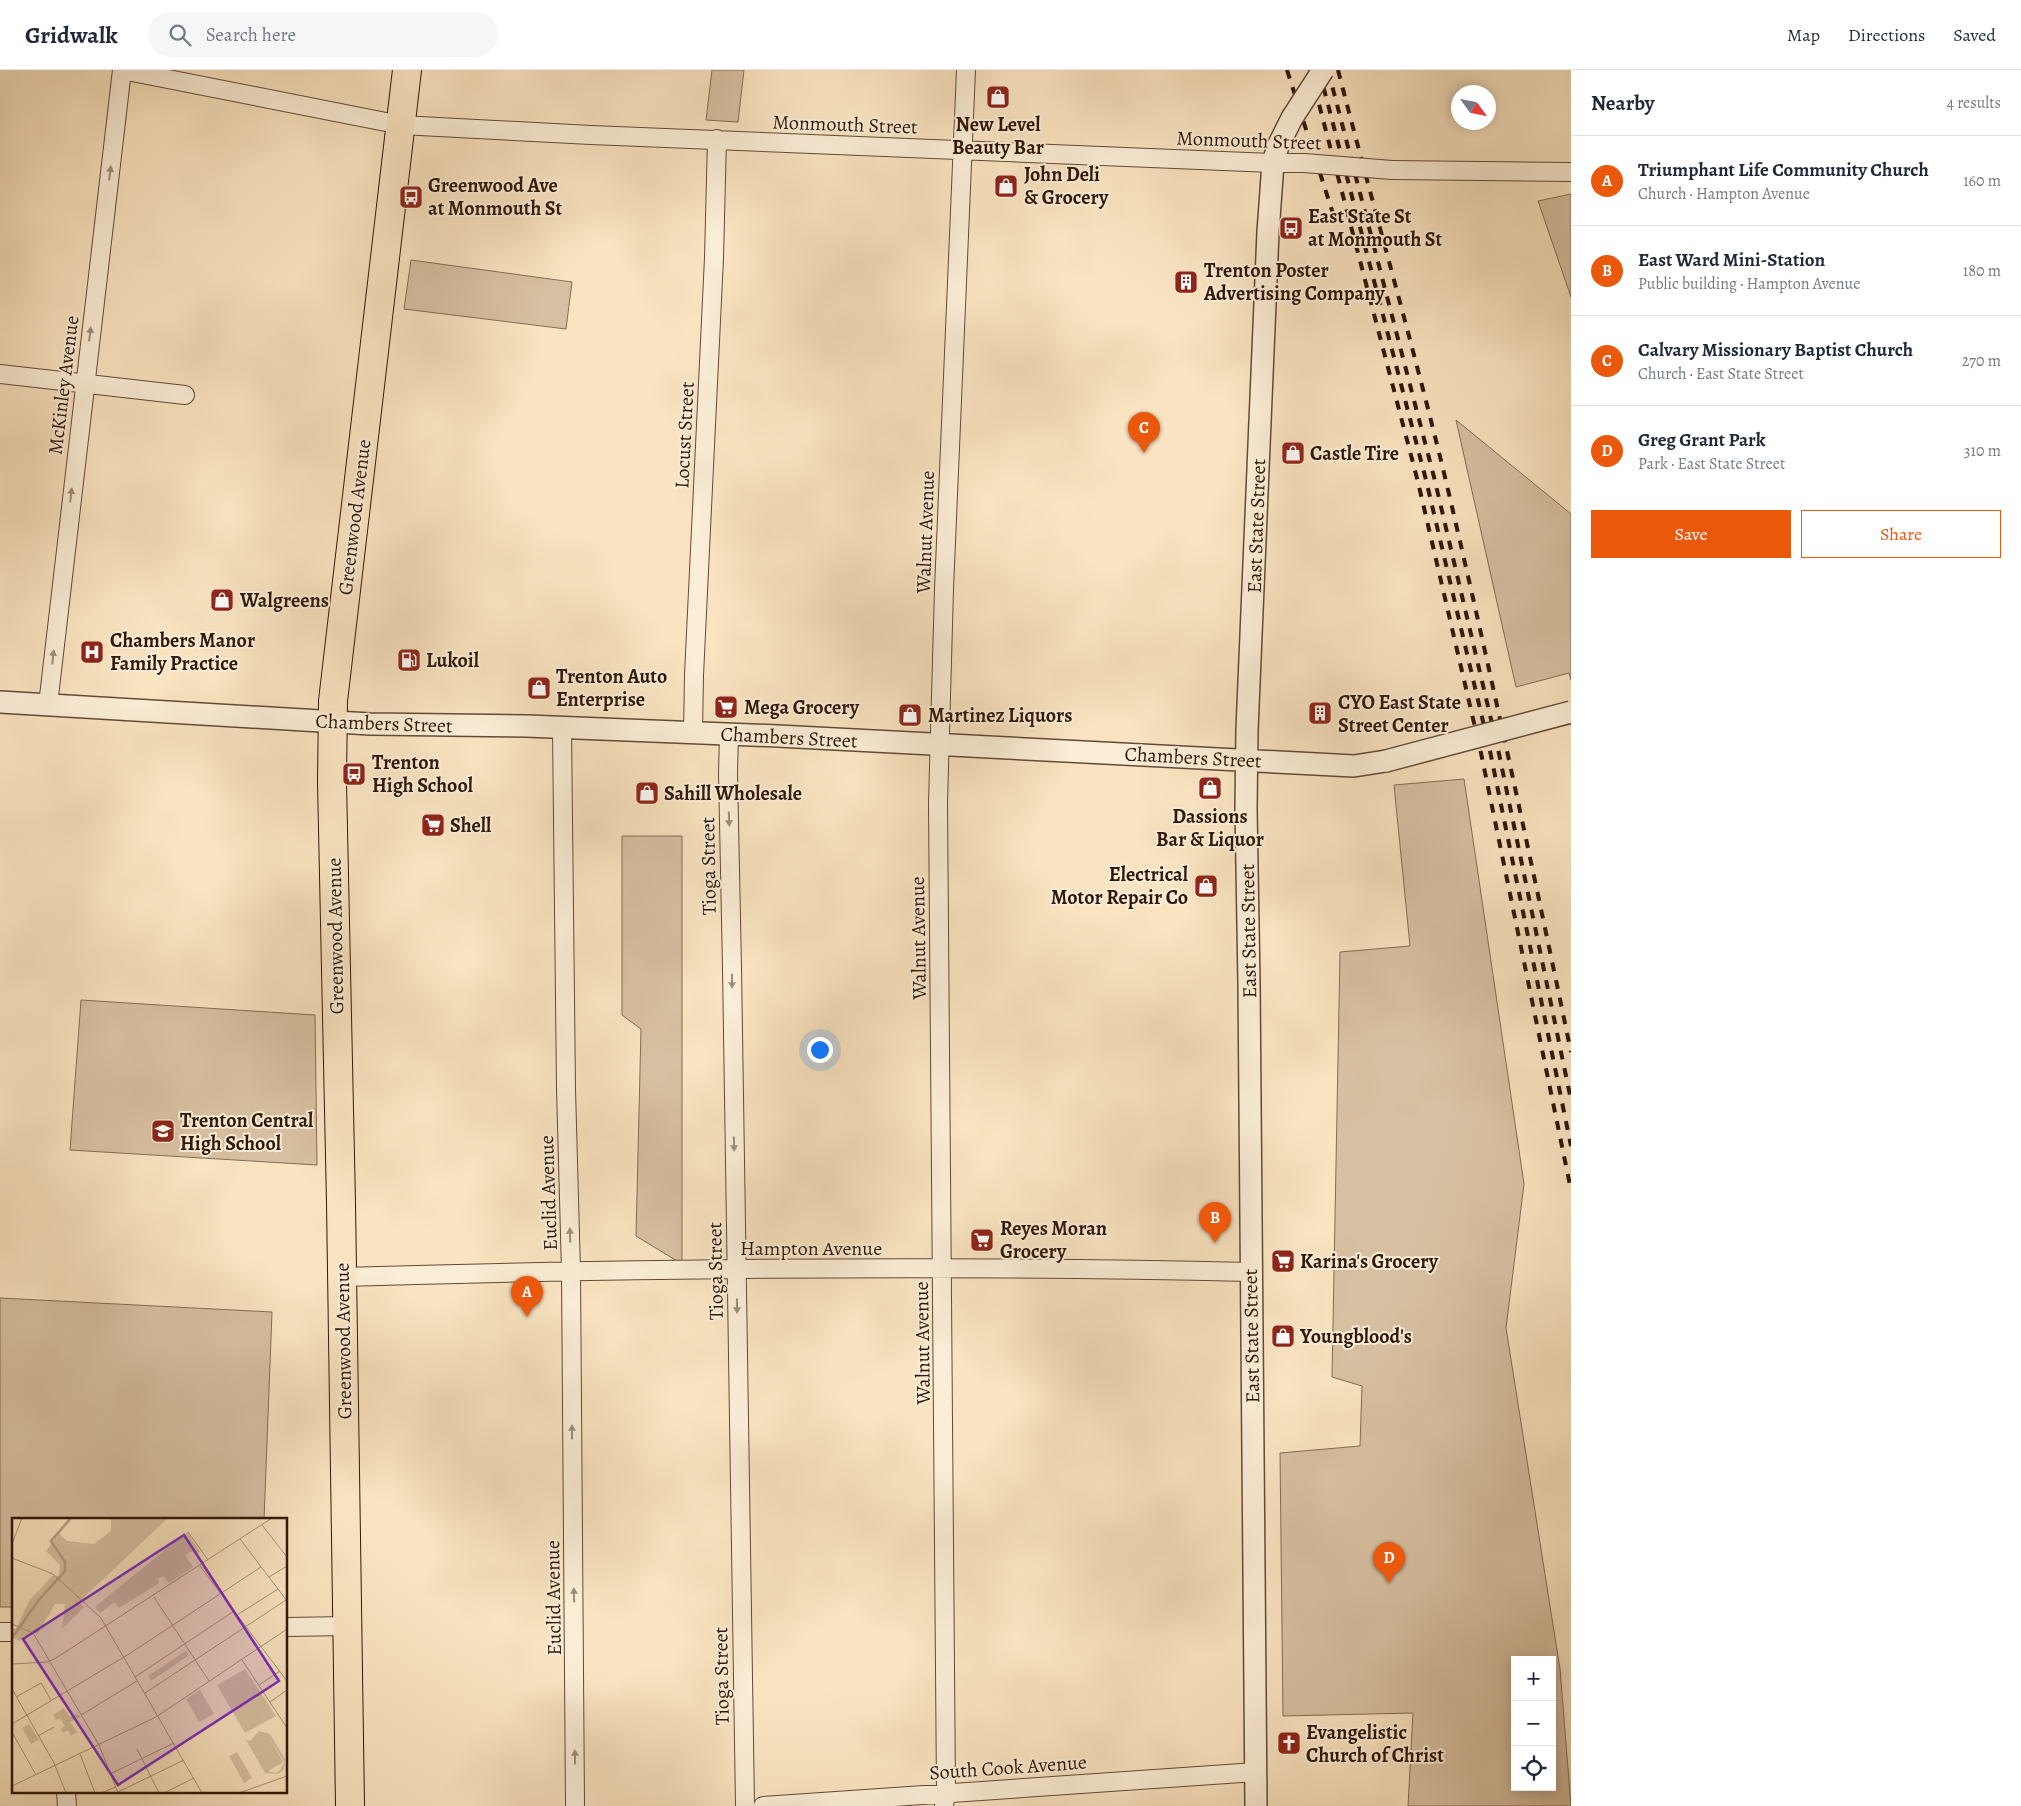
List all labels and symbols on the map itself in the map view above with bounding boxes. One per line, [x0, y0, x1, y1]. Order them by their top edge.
shop icon: New Level Beauty Bar [985, 84, 1011, 110]
north arrow [1451, 85, 1496, 130]
street label: Monmouth Street [772, 108, 918, 141]
place label: New Level Beauty Bar [952, 111, 1044, 161]
street label: Monmouth Street [1176, 124, 1322, 157]
place label: John Deli & Grocery [1024, 161, 1109, 211]
one-way arrow [106, 164, 114, 180]
place label: Greenwood Ave at Monmouth St [428, 172, 563, 222]
shop icon: John Deli & Grocery [993, 173, 1019, 199]
bus stop icon: Greenwood Ave at Monmouth St [398, 184, 424, 210]
place label: East State St at Monmouth St [1308, 203, 1443, 253]
bus stop icon: East State St at Monmouth St [1278, 215, 1304, 241]
place label: Trenton Poster Advertising Company [1203, 257, 1385, 307]
building icon: Trenton Poster Advertising Company [1173, 269, 1199, 295]
street label: McKinley Avenue [42, 314, 85, 456]
one-way arrow [87, 326, 95, 342]
street label: Locust Street [668, 380, 701, 489]
pin: C [1128, 412, 1160, 453]
street label: Greenwood Avenue [332, 438, 377, 597]
shop icon: Castle Tire [1280, 440, 1306, 466]
place label: Castle Tire [1310, 440, 1399, 467]
street label: East State Street [1241, 458, 1272, 594]
street label: Walnut Avenue [910, 470, 941, 595]
one-way arrow [67, 487, 75, 503]
shop icon: Walgreens [209, 587, 235, 613]
place label: Walgreens [239, 587, 329, 614]
place label: Chambers Manor Family Practice [110, 627, 255, 677]
hospital icon: Chambers Manor Family Practice [79, 639, 105, 665]
fuel station icon: Lukoil [396, 647, 422, 673]
place label: Lukoil [426, 647, 480, 674]
one-way arrow [49, 648, 57, 664]
place label: Trenton Auto Enterprise [556, 663, 667, 713]
shop icon: Trenton Auto Enterprise [526, 675, 552, 701]
place label: CYO East State Street Center [1338, 689, 1461, 739]
supermarket icon: Mega Grocery [713, 694, 739, 720]
place label: Mega Grocery [744, 694, 860, 721]
building icon: CYO East State Street Center [1307, 700, 1333, 726]
shop icon: Martinez Liquors [897, 702, 923, 728]
place label: Martinez Liquors [928, 702, 1073, 729]
street label: Chambers Street [315, 708, 453, 739]
street label: Chambers Street [720, 720, 859, 755]
street label: Chambers Street [1124, 740, 1263, 775]
place label: Trenton High School [372, 749, 474, 799]
bus stop icon: Trenton High School [341, 761, 367, 787]
shop icon: Dassions Bar & Liquor [1197, 775, 1223, 801]
shop icon: Sahill Wholesale [634, 780, 660, 806]
place label: Sahill Wholesale [664, 780, 802, 807]
place label: Dassions Bar & Liquor [1156, 803, 1264, 853]
one-way arrow [725, 811, 733, 827]
supermarket icon: Shell [420, 812, 446, 838]
place label: Shell [450, 812, 492, 839]
street label: Tioga Street [694, 816, 723, 915]
street label: Greenwood Avenue [321, 857, 350, 1015]
place label: Electrical Motor Repair Co [1051, 861, 1189, 911]
street label: East State Street [1234, 863, 1263, 998]
shop icon: Electrical Motor Repair Co [1193, 873, 1219, 899]
street label: Walnut Avenue [904, 876, 933, 1001]
one-way arrow [729, 973, 737, 989]
your location [807, 1037, 833, 1063]
place label: Trenton Central High School [180, 1107, 314, 1157]
school or university icon: Trenton Central High School [150, 1118, 176, 1144]
street label: Euclid Avenue [533, 1135, 564, 1251]
one-way arrow [730, 1136, 738, 1152]
pin: B [1199, 1202, 1231, 1243]
place label: Reyes Moran Grocery [1000, 1215, 1107, 1265]
street label: Tioga Street [701, 1221, 730, 1320]
one-way arrow [566, 1227, 574, 1243]
supermarket icon: Reyes Moran Grocery [969, 1227, 995, 1253]
street label: Hampton Avenue [740, 1235, 882, 1262]
supermarket icon: Karina's Grocery [1270, 1248, 1296, 1274]
place label: Karina's Grocery [1300, 1248, 1439, 1275]
street label: Greenwood Avenue [329, 1262, 358, 1420]
street label: East State Street [1237, 1268, 1266, 1403]
pin: A [511, 1276, 543, 1317]
street label: Walnut Avenue [908, 1281, 937, 1406]
one-way arrow [733, 1298, 741, 1314]
shop icon: Youngblood's [1270, 1323, 1296, 1349]
place label: Youngblood's [1299, 1323, 1412, 1350]
one-way arrow [568, 1424, 576, 1440]
inset map [12, 1518, 288, 1794]
street label: Euclid Avenue [539, 1540, 568, 1656]
pin: D [1373, 1542, 1405, 1583]
one-way arrow [570, 1587, 578, 1603]
street label: Tioga Street [707, 1626, 736, 1725]
place label: Evangelistic Church of Christ [1306, 1719, 1444, 1769]
church icon: Evangelistic Church of Christ [1276, 1730, 1302, 1756]
one-way arrow [571, 1749, 579, 1765]
street label: South Cook Avenue [928, 1749, 1088, 1786]

